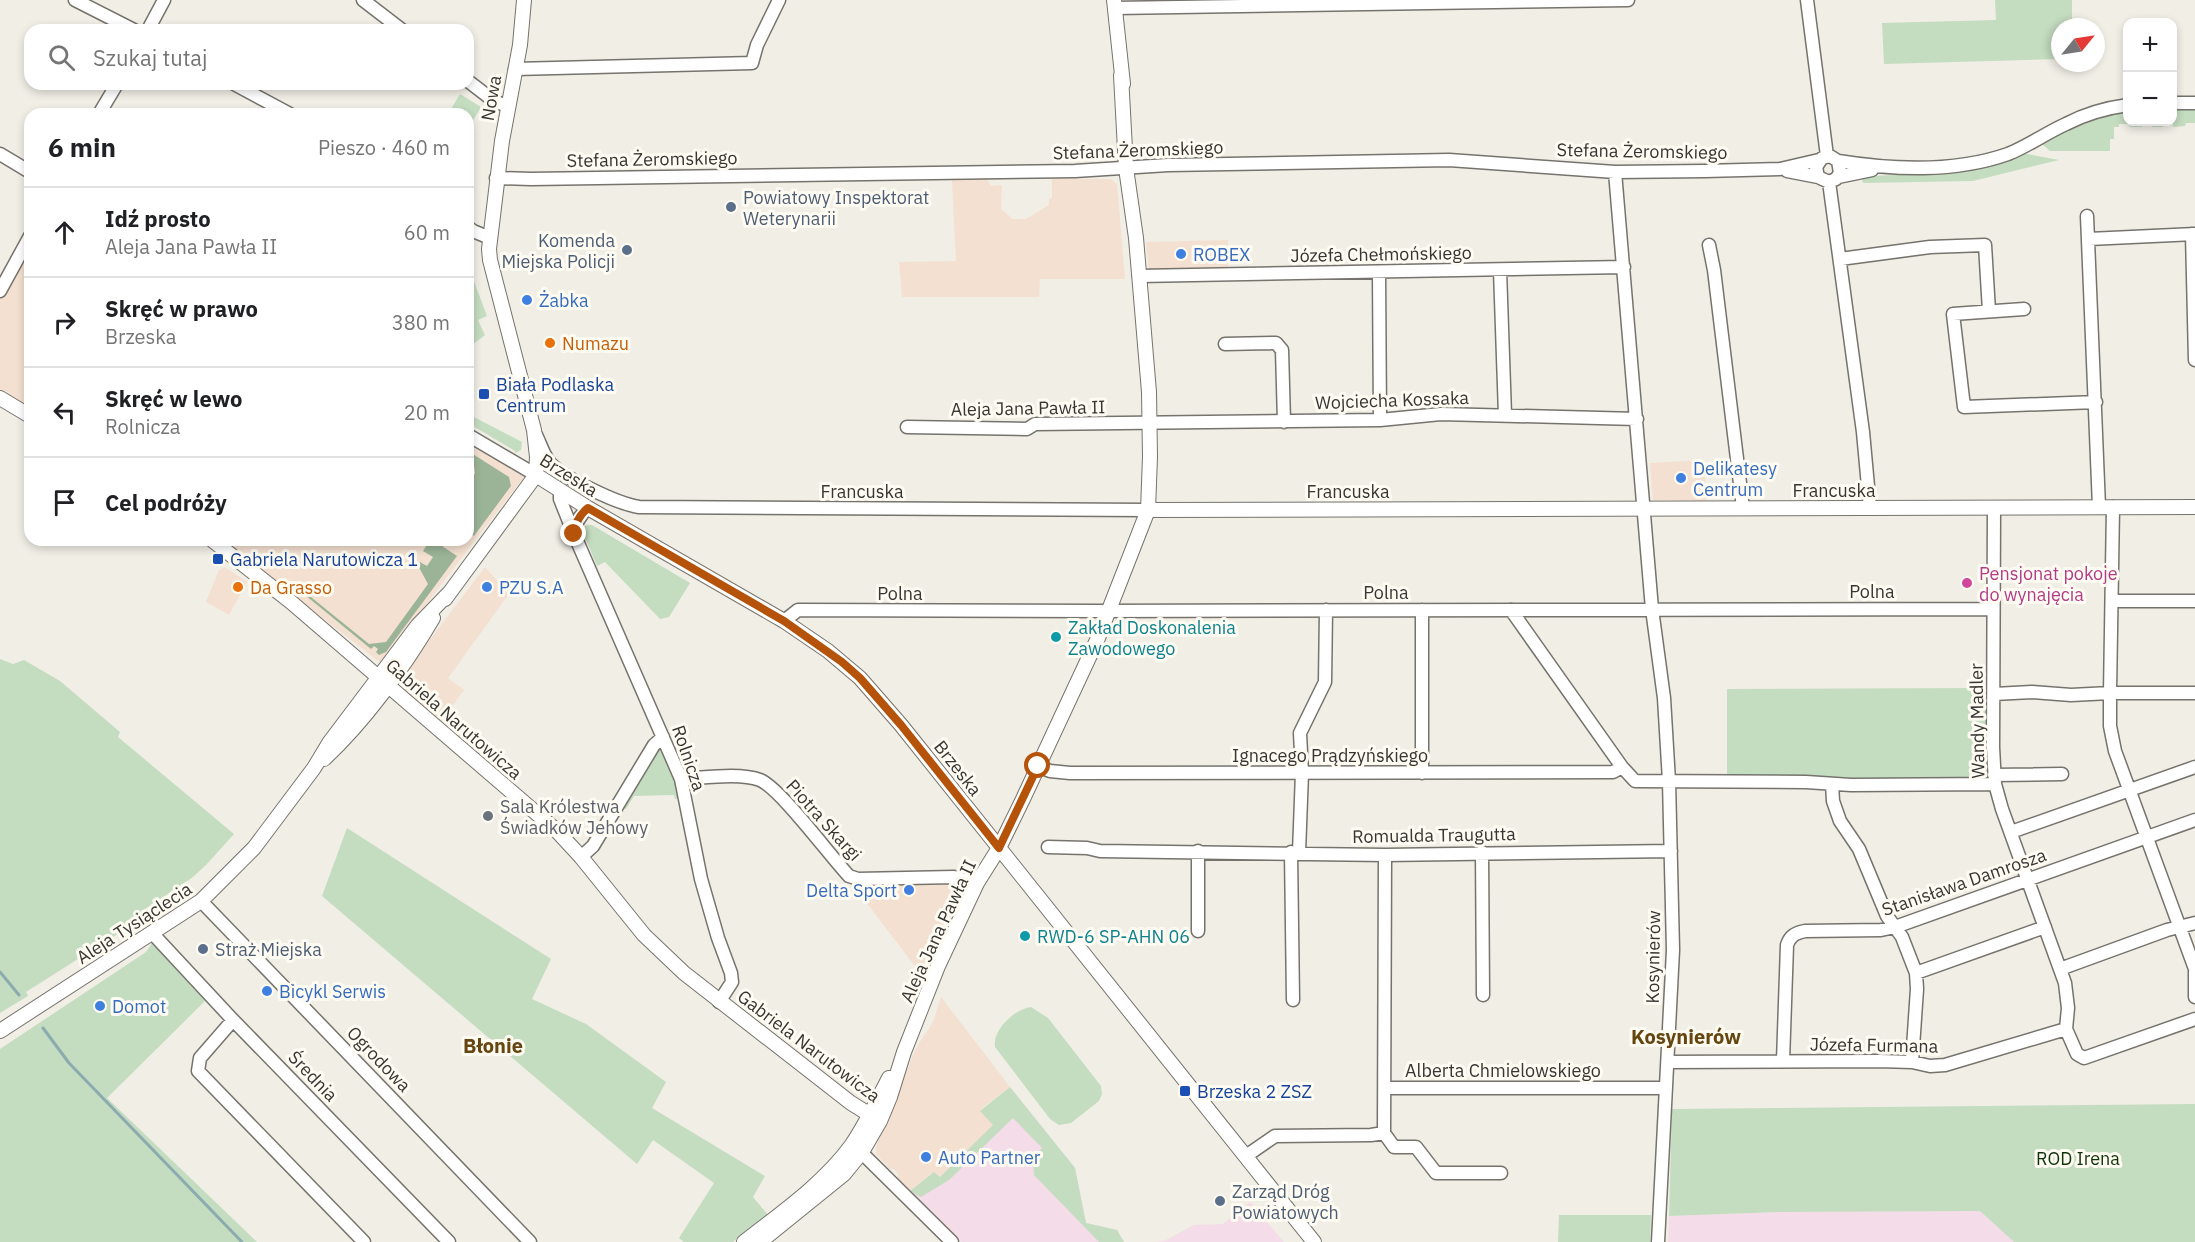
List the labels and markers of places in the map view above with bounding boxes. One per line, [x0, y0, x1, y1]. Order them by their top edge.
place label: Powiatowy Inspektorat Weterynarii [743, 186, 929, 230]
marker: Powiatowy Inspektorat Weterynarii [724, 200, 738, 214]
place label: Komenda Miejska Policji [501, 229, 615, 273]
marker: Komenda Miejska Policji [620, 243, 634, 257]
place label: ROBEX [1193, 243, 1250, 266]
marker: ROBEX [1174, 247, 1188, 261]
place label: Żabka [539, 289, 589, 312]
marker: Żabka [520, 293, 534, 307]
place label: Numazu [562, 332, 629, 355]
marker: Numazu [543, 336, 557, 350]
place label: Biała Podlaska Centrum [496, 373, 614, 417]
marker: Biała Podlaska Centrum [477, 387, 491, 401]
place label: Delikatesy Centrum [1693, 457, 1777, 501]
marker: Delikatesy Centrum [1674, 471, 1688, 485]
place label: Gabriela Narutowicza 1 [230, 548, 418, 571]
marker: Gabriela Narutowicza 1 [211, 552, 225, 566]
place label: Pensjonat pokoje do wynajęcia [1979, 562, 2118, 606]
place label: Da Grasso [250, 576, 332, 599]
place label: PZU S.A [499, 576, 564, 599]
marker: Pensjonat pokoje do wynajęcia [1960, 576, 1974, 590]
marker: Da Grasso [231, 580, 245, 594]
marker: PZU S.A [480, 580, 494, 594]
place label: Zakład Doskonalenia Zawodowego [1068, 616, 1236, 660]
marker: Zakład Doskonalenia Zawodowego [1049, 630, 1063, 644]
place label: Sala Królestwa Świadków Jehowy [500, 795, 648, 839]
marker: Sala Królestwa Świadków Jehowy [481, 809, 495, 823]
place label: Delta Sport [806, 879, 897, 902]
marker: Delta Sport [902, 883, 916, 897]
place label: RWD-6 SP-AHN 06 [1037, 925, 1190, 948]
marker: RWD-6 SP-AHN 06 [1018, 929, 1032, 943]
place label: Straż Miejska [215, 938, 322, 961]
marker: Straż Miejska [196, 942, 210, 956]
place label: Bicykl Serwis [279, 980, 386, 1003]
marker: Bicykl Serwis [260, 984, 274, 998]
place label: Domot [112, 995, 166, 1018]
marker: Domot [93, 999, 107, 1013]
place label: Brzeska 2 ZSZ [1197, 1080, 1312, 1103]
marker: Brzeska 2 ZSZ [1178, 1084, 1192, 1098]
place label: Auto Partner [938, 1146, 1041, 1169]
marker: Auto Partner [919, 1150, 933, 1164]
place label: Zarząd Dróg Powiatowych [1232, 1180, 1339, 1224]
marker: Zarząd Dróg Powiatowych [1213, 1194, 1227, 1208]

